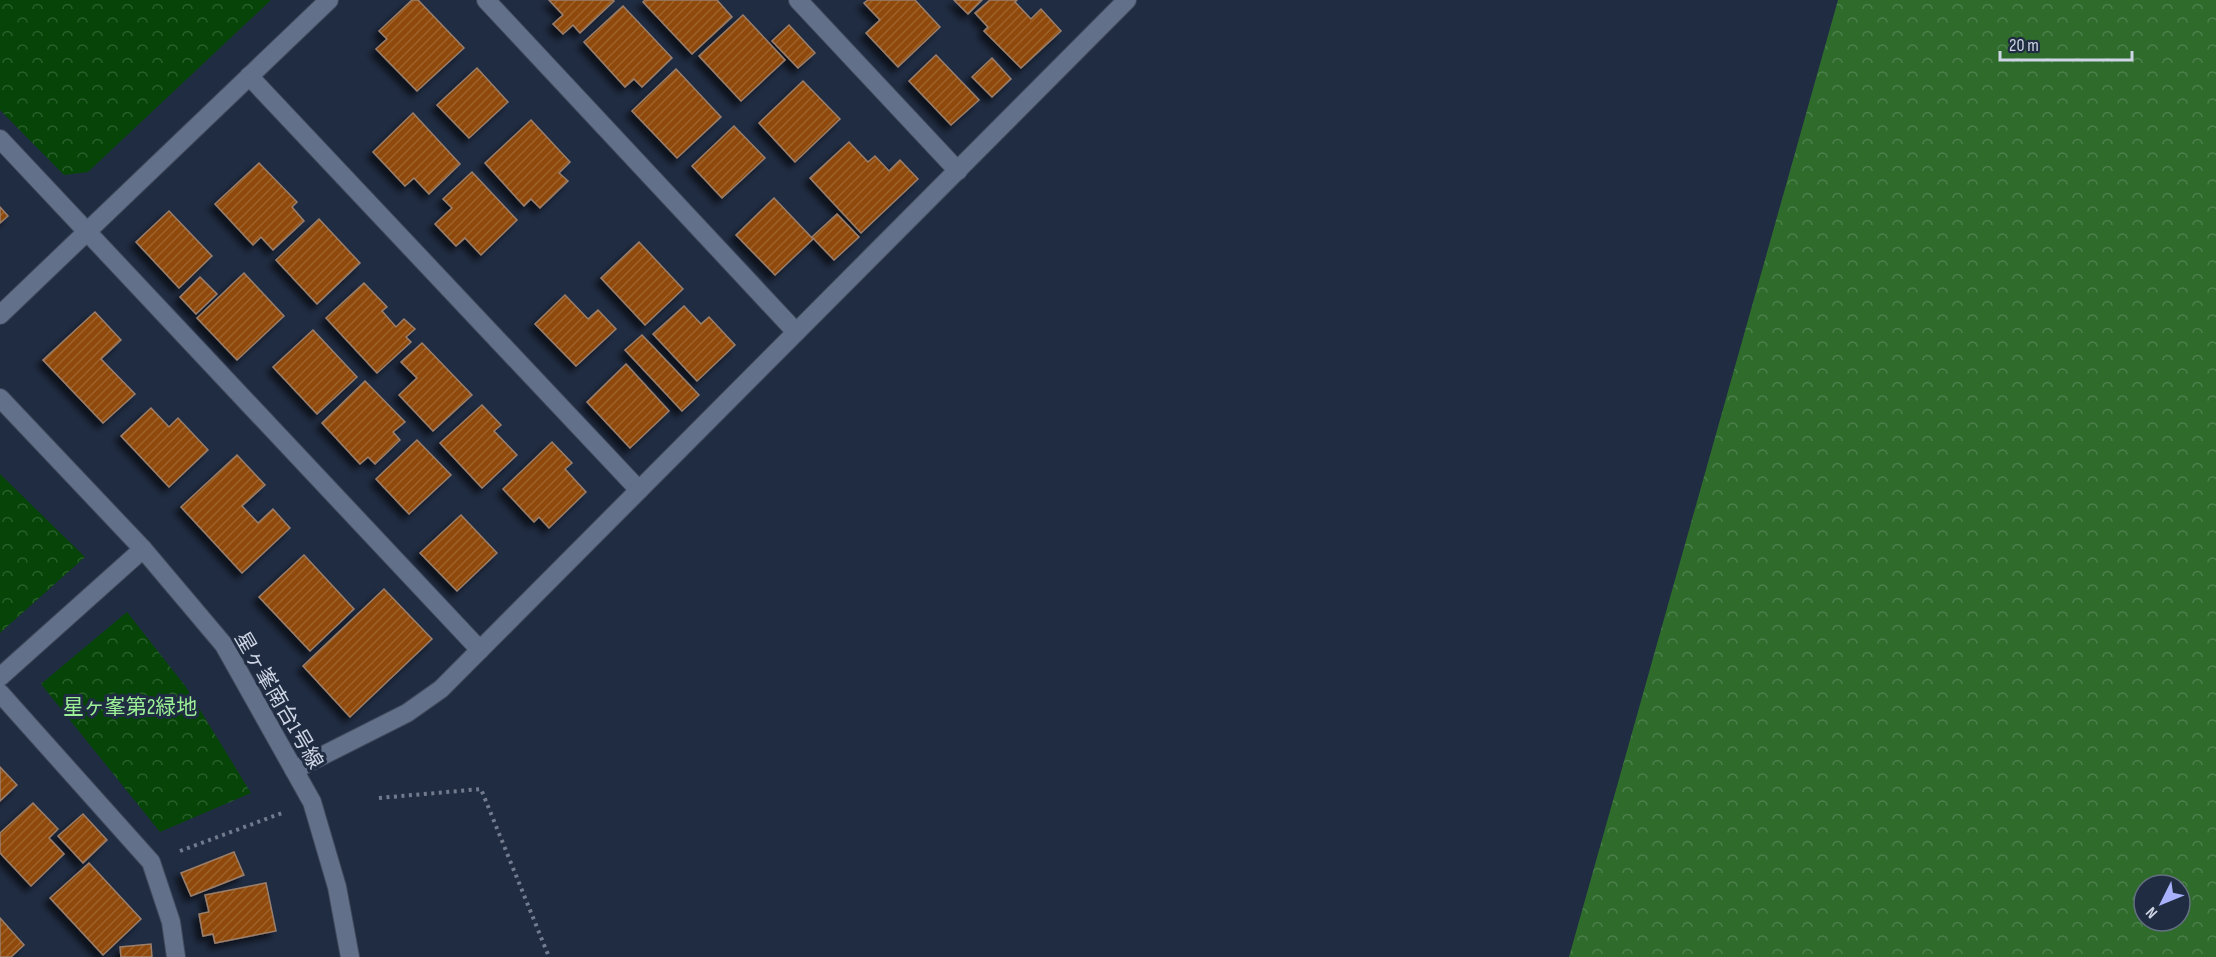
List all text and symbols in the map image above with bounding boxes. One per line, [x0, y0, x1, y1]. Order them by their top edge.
scale bar [2000, 24, 2132, 62]
text: 20 m [2009, 35, 2039, 56]
street label: 星ヶ峯南台1号線 [229, 627, 328, 773]
park label: 星ヶ峯第2緑地 [63, 695, 197, 720]
north arrow [2132, 873, 2192, 933]
text: N [2142, 903, 2162, 922]

